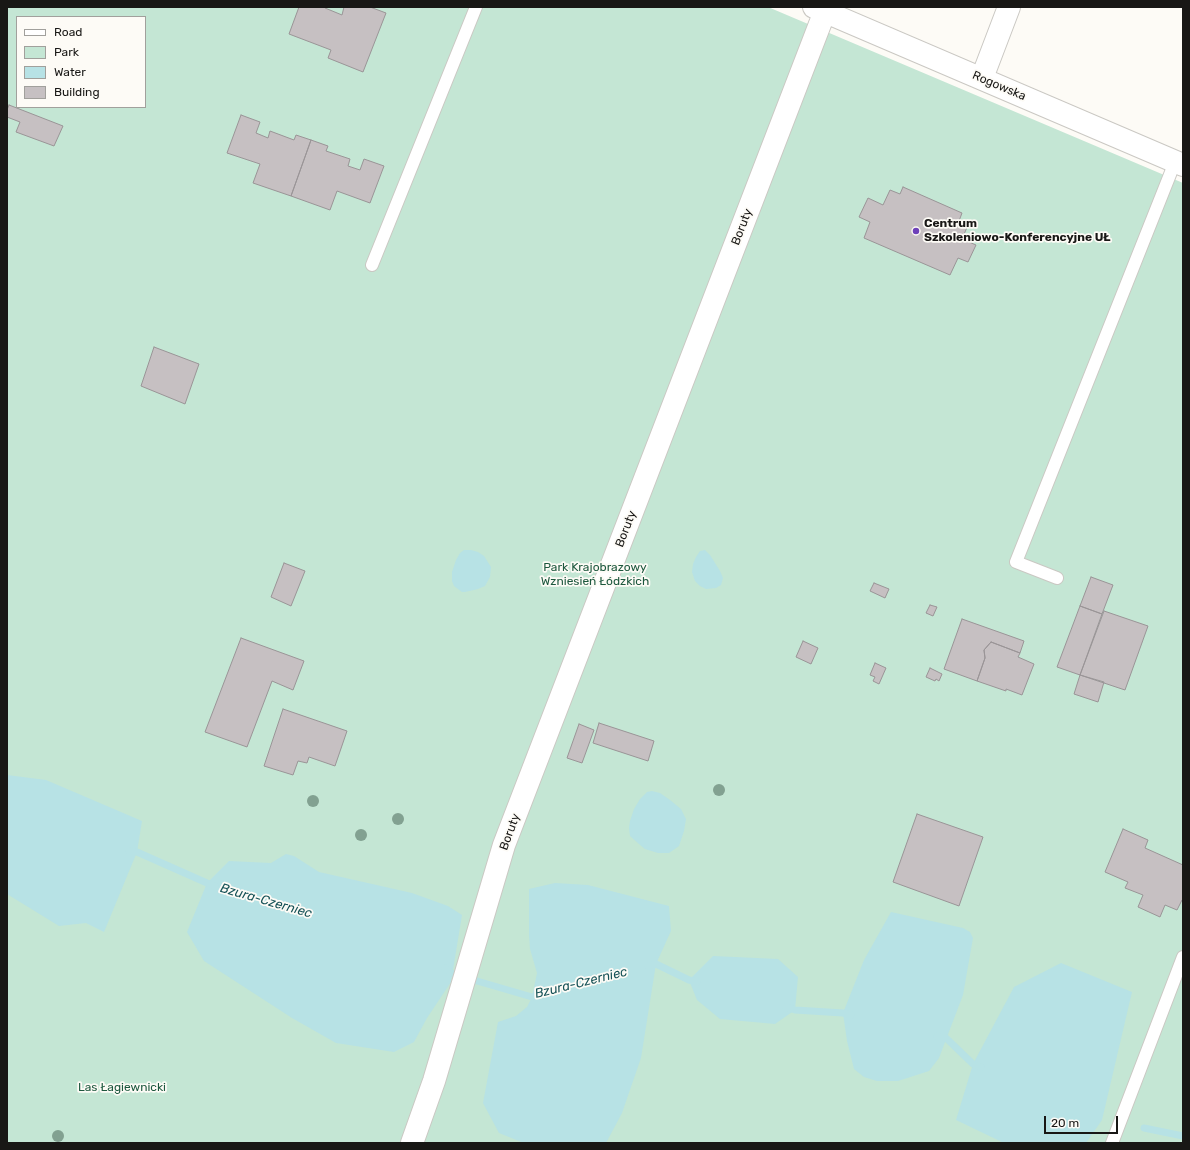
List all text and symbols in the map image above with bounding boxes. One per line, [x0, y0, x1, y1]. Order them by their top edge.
legend [16, 16, 146, 108]
text: Road [54, 25, 82, 39]
text: Park [54, 45, 79, 59]
text: Water [54, 65, 86, 79]
street label: Rogowska [970, 68, 1028, 104]
text: Building [54, 85, 100, 99]
street label: Boruty [728, 207, 756, 247]
place label: Centrum Szkoleniowo-Konferencyjne UŁ [924, 217, 1111, 245]
marker: Centrum Szkoleniowo-Konferencyjne UŁ [911, 226, 921, 236]
street label: Boruty [612, 509, 640, 549]
park label: Park Krajobrazowy Wzniesień Łódzkich [541, 561, 649, 589]
street label: Boruty [497, 812, 523, 852]
water label: Bzura-Czerniec [218, 880, 314, 922]
water label: Bzura-Czerniec [533, 964, 629, 1002]
park label: Las Łagiewnicki [78, 1081, 166, 1095]
scale bar [1046, 1108, 1120, 1134]
text: 20 m [1051, 1116, 1079, 1130]

